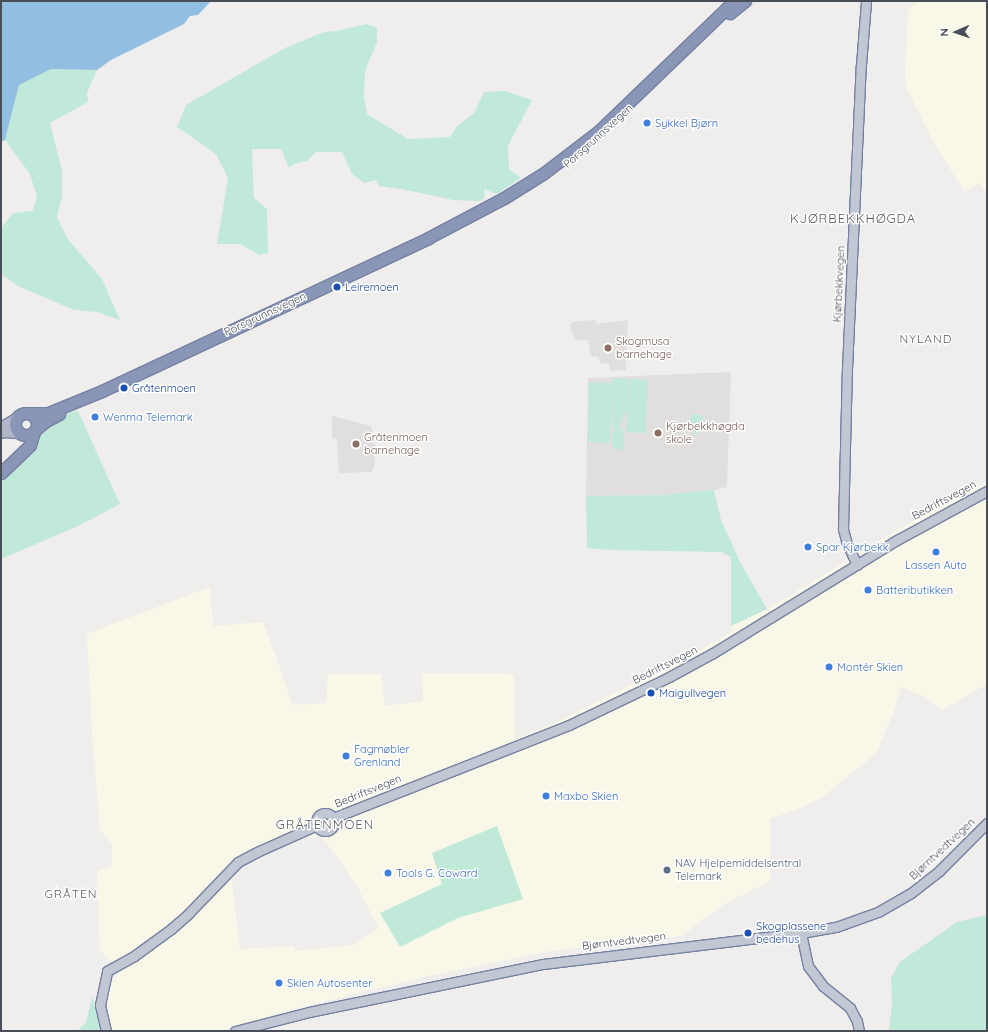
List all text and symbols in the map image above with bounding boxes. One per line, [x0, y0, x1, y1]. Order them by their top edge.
north arrow [936, 12, 976, 52]
text: N [937, 28, 951, 37]
street label: Porsgrunnsvegen [561, 101, 635, 171]
place label: Sykkel Bjørn [655, 116, 718, 130]
marker: Sykkel Bjørn [642, 118, 652, 128]
district label: KJØRBEKKHØGDA [790, 210, 916, 226]
street label: Kjørbekkvegen [830, 245, 848, 323]
place label: Leiremoen [345, 280, 399, 294]
marker: Leiremoen [332, 282, 342, 292]
street label: Porsgrunnsvegen [222, 289, 308, 339]
district label: NYLAND [900, 332, 952, 346]
place label: Skogmusa barnehage [616, 335, 672, 361]
marker: Skogmusa barnehage [603, 343, 613, 353]
place label: Gråtenmoen [132, 381, 196, 395]
marker: Gråtenmoen [119, 383, 129, 393]
place label: Wenma Telemark [103, 410, 193, 424]
marker: Wenma Telemark [90, 412, 100, 422]
place label: Kjørbekkhøgda skole [666, 420, 745, 446]
marker: Kjørbekkhøgda skole [653, 428, 663, 438]
place label: Gråtenmoen barnehage [364, 431, 428, 457]
marker: Gråtenmoen barnehage [351, 439, 361, 449]
street label: Bedriftsvegen [910, 478, 978, 522]
place label: Spar Kjørbekk [816, 540, 889, 554]
marker: Spar Kjørbekk [803, 542, 813, 552]
marker: Lassen Auto [931, 547, 941, 557]
place label: Lassen Auto [905, 558, 967, 572]
place label: Batteributikken [876, 583, 953, 597]
marker: Batteributikken [863, 585, 873, 595]
street label: Bedriftsvegen [630, 643, 700, 687]
place label: Montér Skien [837, 660, 903, 674]
marker: Montér Skien [824, 662, 834, 672]
place label: Maigullvegen [659, 686, 726, 700]
marker: Maigullvegen [646, 688, 656, 698]
place label: Fagmøbler Grenland [354, 743, 410, 769]
marker: Fagmøbler Grenland [341, 751, 351, 761]
street label: Bedriftsvegen [333, 772, 403, 810]
place label: Maxbo Skien [554, 789, 618, 803]
marker: Maxbo Skien [541, 791, 551, 801]
street label: Bjørntvedtvegen [907, 815, 977, 883]
district label: GRÅTENMOEN [276, 816, 374, 832]
place label: NAV Hjelpemiddelsentral Telemark [675, 857, 801, 883]
marker: NAV Hjelpemiddelsentral Telemark [662, 865, 672, 875]
place label: Tools G. Coward [396, 866, 477, 880]
marker: Tools G. Coward [383, 868, 393, 878]
district label: GRÅTEN [45, 887, 97, 901]
place label: Skogplassene bedehus [756, 920, 826, 946]
marker: Skogplassene bedehus [743, 928, 753, 938]
street label: Bjørntvedtvegen [581, 929, 667, 953]
place label: Skien Autosenter [287, 976, 372, 990]
marker: Skien Autosenter [274, 978, 284, 988]

